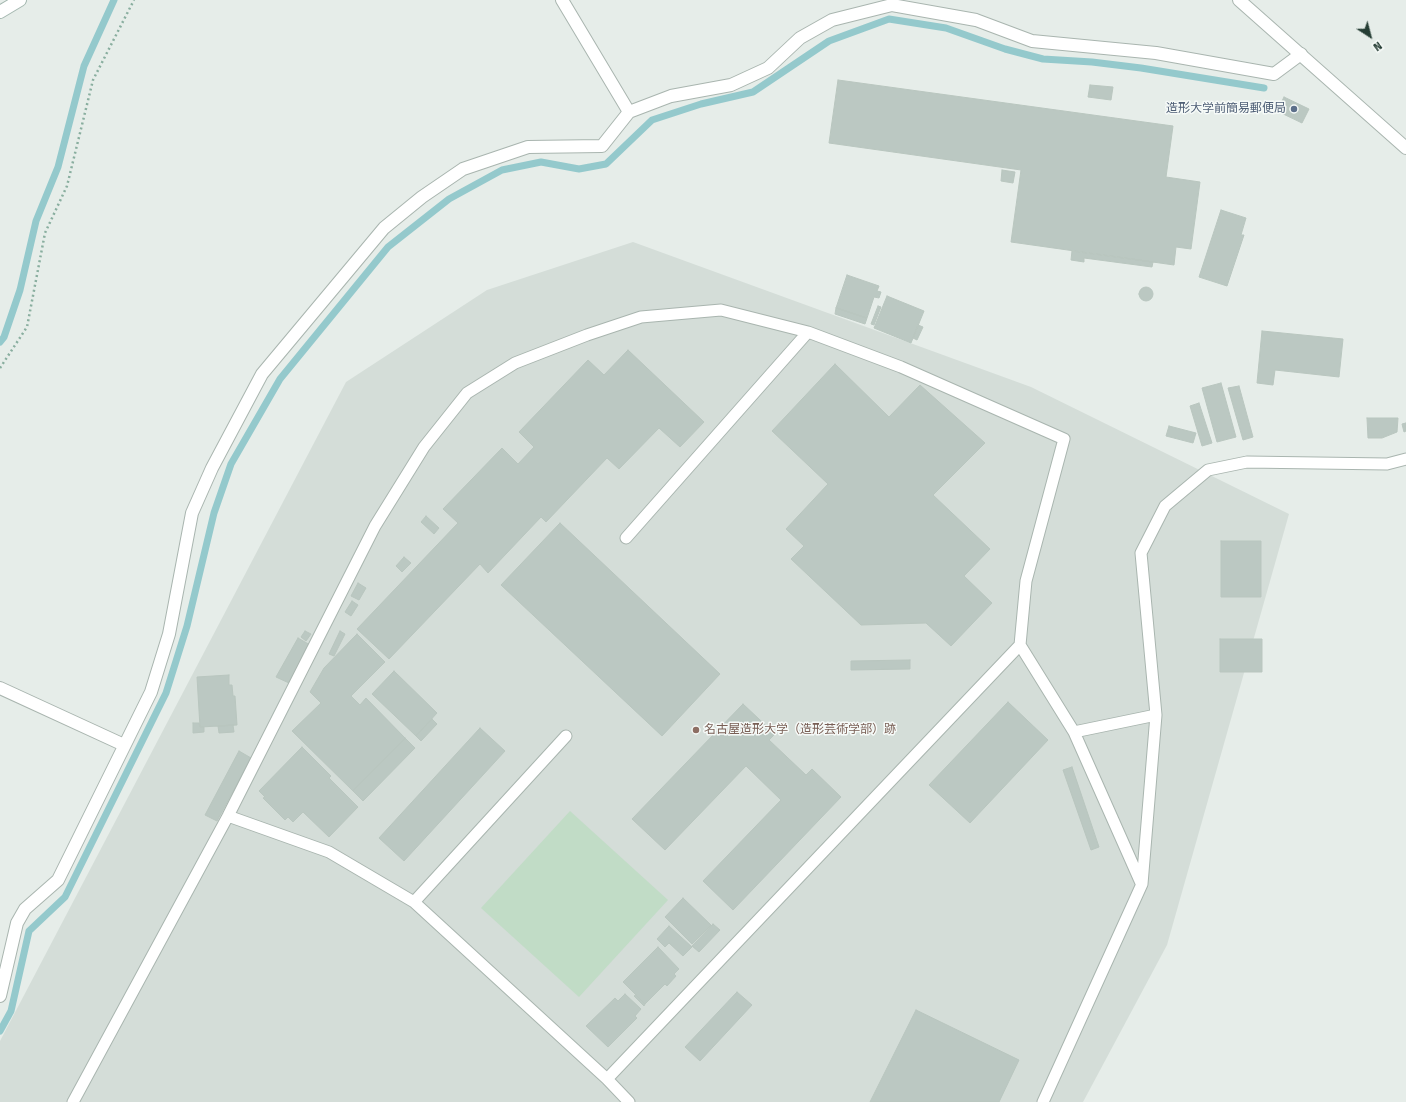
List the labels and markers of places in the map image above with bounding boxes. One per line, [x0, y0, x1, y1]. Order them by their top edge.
place label: 造形大学前簡易郵便局 [1166, 102, 1286, 116]
marker: 造形大学前簡易郵便局 [1289, 104, 1299, 114]
place label: 名古屋造形大学（造形芸術学部）跡 [704, 723, 896, 737]
marker: 名古屋造形大学（造形芸術学部）跡 [691, 725, 701, 735]

